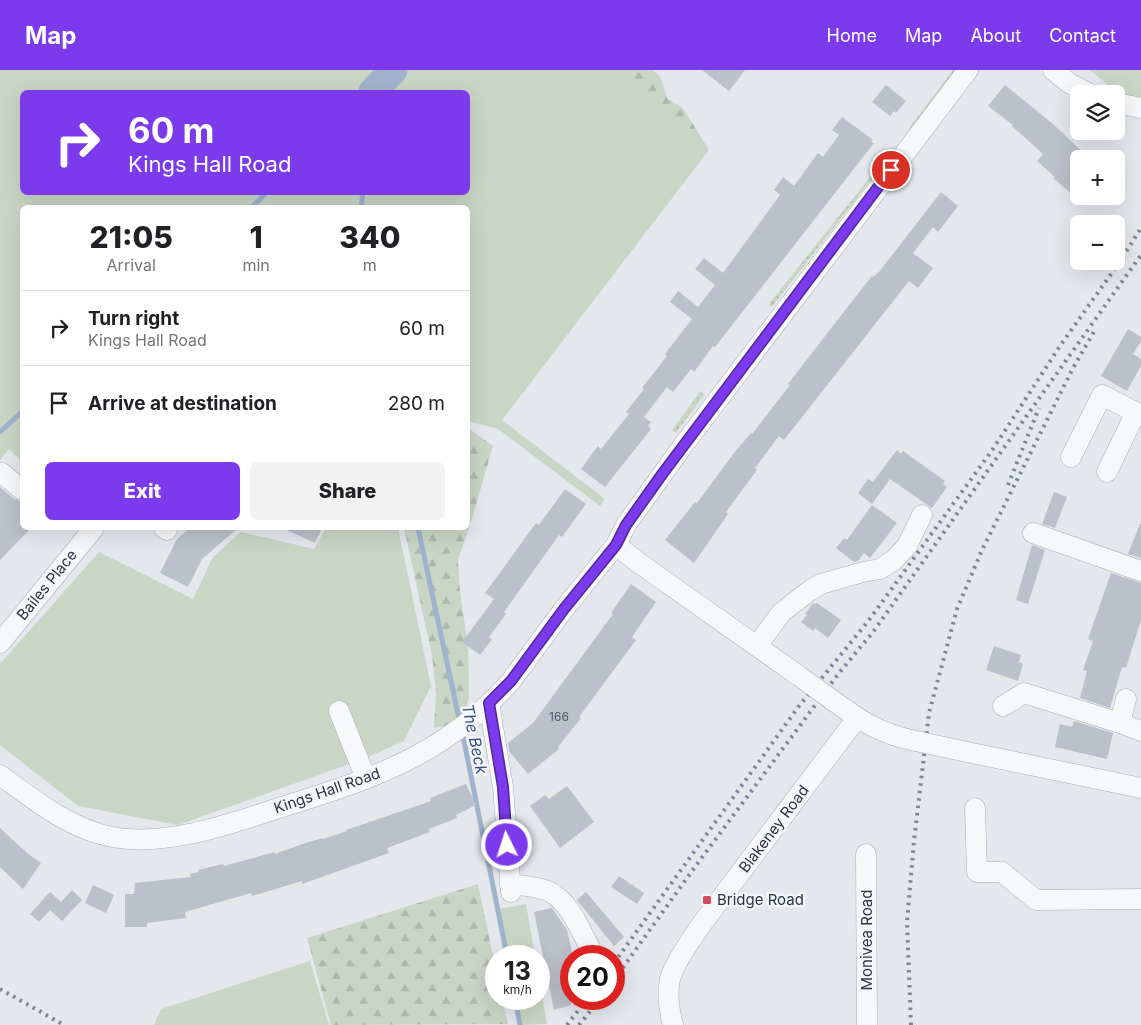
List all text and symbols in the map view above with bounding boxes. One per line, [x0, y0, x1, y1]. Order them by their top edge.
text: Map [25, 21, 76, 50]
text: Home [827, 25, 877, 46]
text: Map [905, 25, 942, 46]
text: About [970, 25, 1021, 46]
text: Contact [1049, 25, 1116, 46]
map controls [1070, 85, 1125, 270]
button: layers [1070, 85, 1125, 140]
text: 60 m [128, 109, 215, 151]
icon: right [45, 110, 110, 175]
pin [870, 149, 912, 191]
button: + [1070, 150, 1125, 205]
text: Kings Hall Road [128, 151, 291, 177]
icon: arrive [877, 156, 905, 184]
button: − [1070, 215, 1125, 270]
text: 21:05 [90, 219, 173, 255]
text: 1 [249, 219, 263, 255]
text: 340 [339, 219, 400, 255]
text: Arrival [107, 255, 156, 275]
text: min [242, 255, 270, 275]
text: m [363, 255, 377, 275]
text: Turn right [88, 307, 179, 330]
icon: right [45, 314, 73, 342]
text: 60 m [399, 317, 445, 340]
text: Kings Hall Road [88, 330, 207, 350]
icon: arrive [45, 389, 73, 417]
text: Arrive at destination [88, 392, 277, 415]
text: 280 m [388, 392, 445, 415]
button: Exit [45, 462, 240, 520]
button: Share [250, 462, 445, 520]
street label: Bailes Place [12, 546, 81, 624]
water label: The Beck [458, 702, 492, 776]
house number: 166 [549, 709, 569, 724]
street label: Kings Hall Road [271, 763, 383, 818]
street label: Blakeney Road [735, 781, 813, 876]
position arrow [480, 818, 532, 870]
place label: Bridge Road [717, 890, 804, 909]
street label: Monivea Road [857, 890, 876, 990]
marker: Bridge Road [701, 894, 713, 906]
speed limit sign: 20 [560, 945, 625, 1010]
text: 13 [504, 956, 531, 986]
text: km/h [503, 982, 532, 997]

